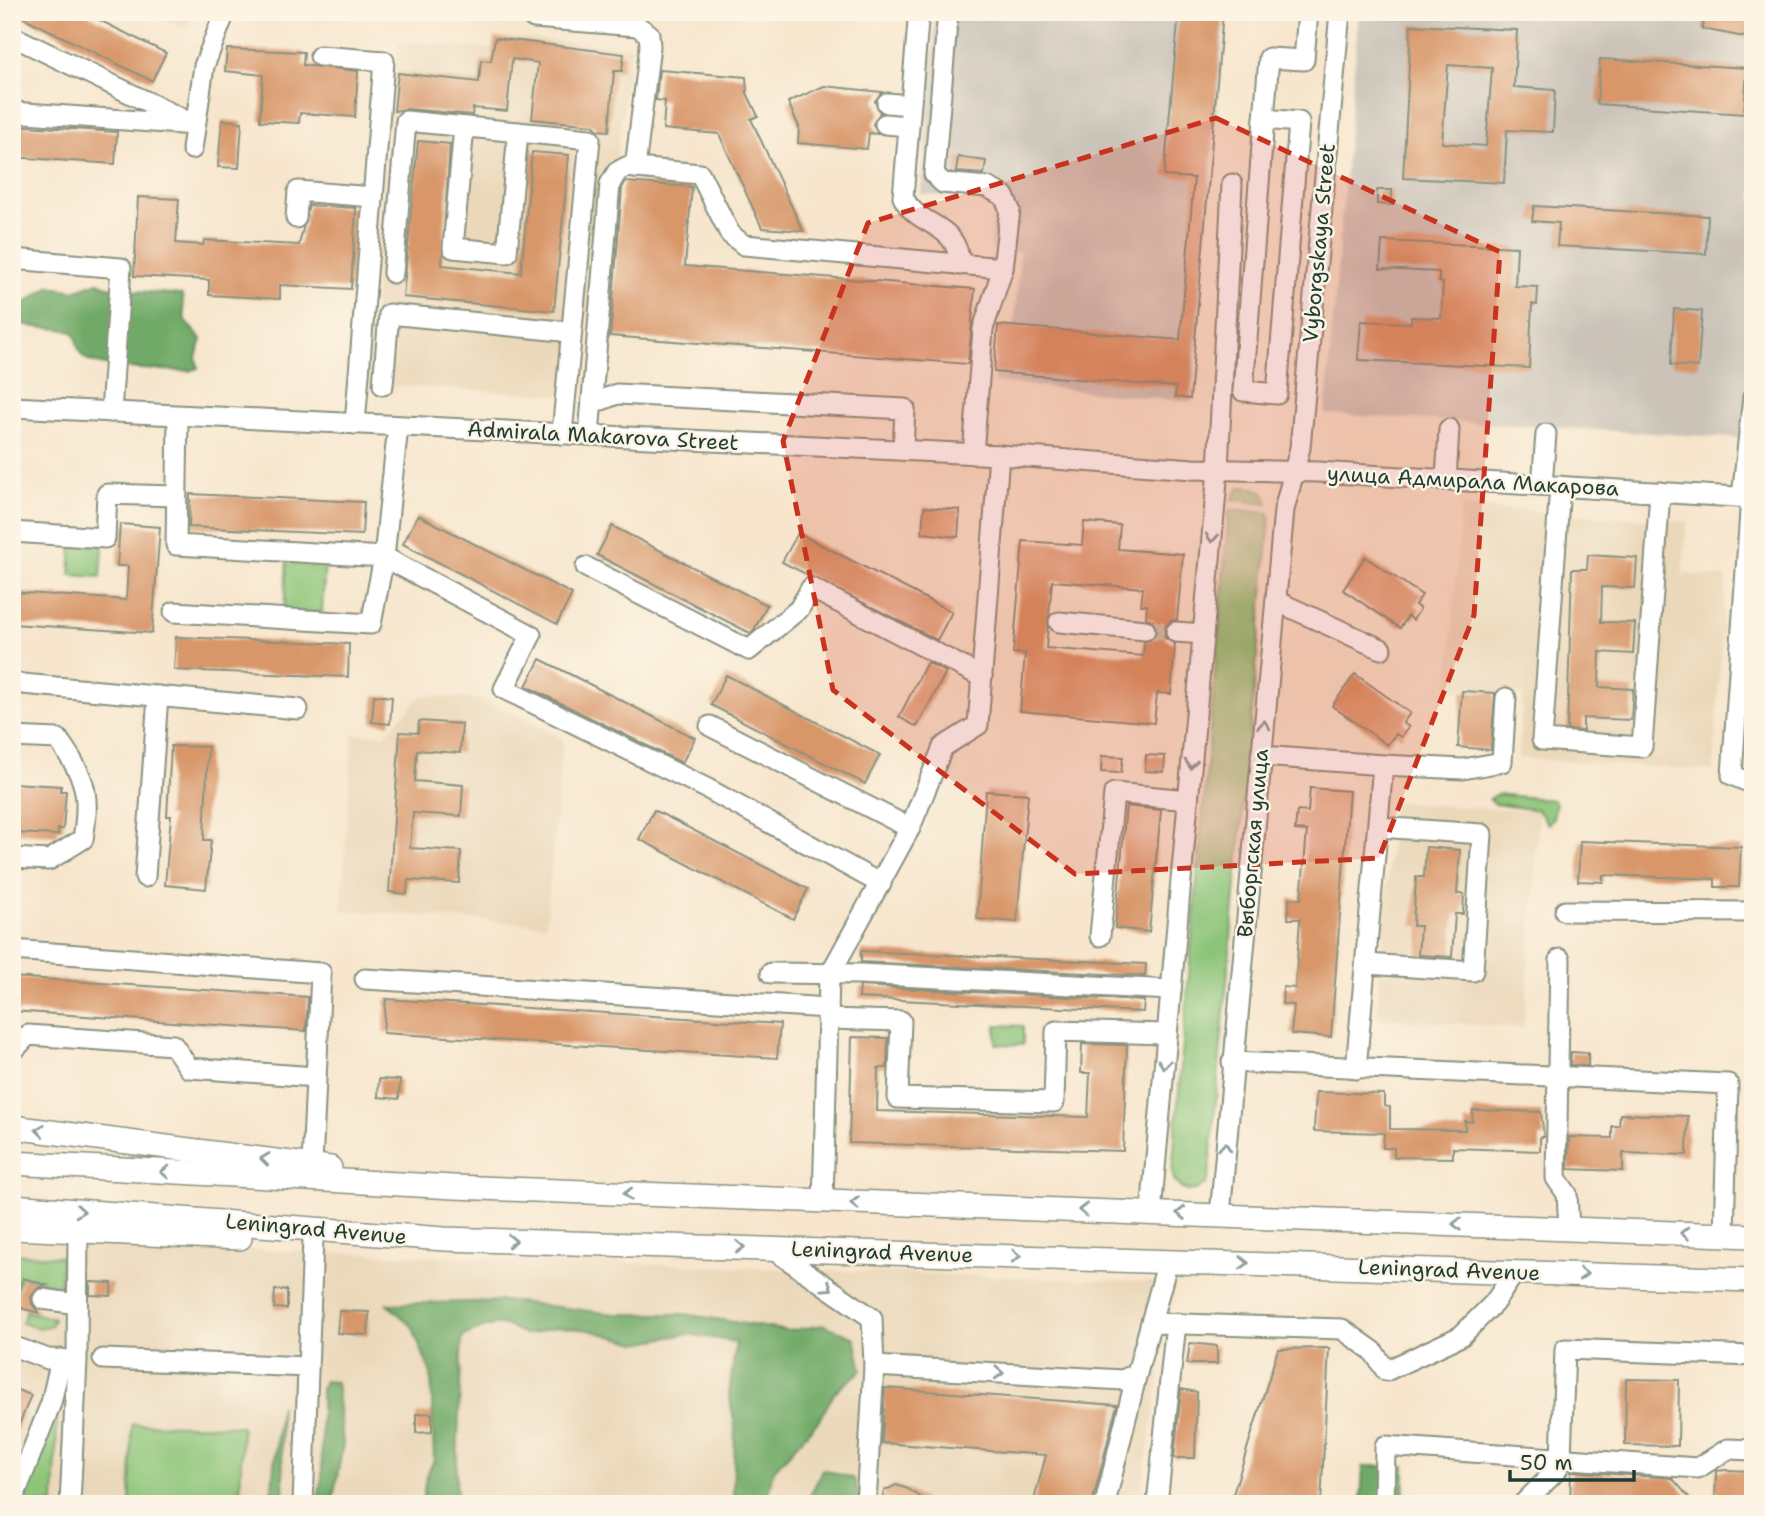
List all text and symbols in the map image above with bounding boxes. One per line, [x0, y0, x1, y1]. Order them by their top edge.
street label: Vyborgskaya Street [1296, 142, 1342, 344]
street label: Admirala Makarova Street [467, 415, 739, 457]
street label: улица Адмирала Макарова [1326, 459, 1620, 503]
one-way arrow [1205, 533, 1220, 544]
one-way arrow [1256, 719, 1271, 730]
street label: Выборгская улица [1231, 747, 1275, 939]
one-way arrow [1184, 759, 1199, 770]
one-way arrow [1157, 1059, 1172, 1070]
one-way arrow [34, 1123, 45, 1138]
one-way arrow [1217, 1141, 1232, 1152]
one-way arrow [259, 1151, 271, 1166]
one-way arrow [160, 1165, 171, 1180]
one-way arrow [622, 1187, 633, 1202]
one-way arrow [850, 1196, 861, 1211]
one-way arrow [75, 1203, 86, 1218]
one-way arrow [1077, 1203, 1088, 1218]
one-way arrow [1175, 1206, 1186, 1221]
street label: Leningrad Avenue [224, 1207, 408, 1251]
one-way arrow [1451, 1216, 1462, 1231]
one-way arrow [1679, 1226, 1690, 1241]
one-way arrow [507, 1234, 518, 1249]
street label: Leningrad Avenue [790, 1235, 974, 1269]
one-way arrow [735, 1240, 746, 1255]
one-way arrow [1012, 1248, 1022, 1264]
street label: Leningrad Avenue [1357, 1253, 1541, 1287]
one-way arrow [1238, 1256, 1249, 1271]
one-way arrow [1578, 1266, 1589, 1282]
one-way arrow [820, 1279, 833, 1291]
one-way arrow [994, 1366, 1005, 1381]
scale bar [1510, 1439, 1634, 1483]
text: 50 m [1520, 1449, 1573, 1477]

